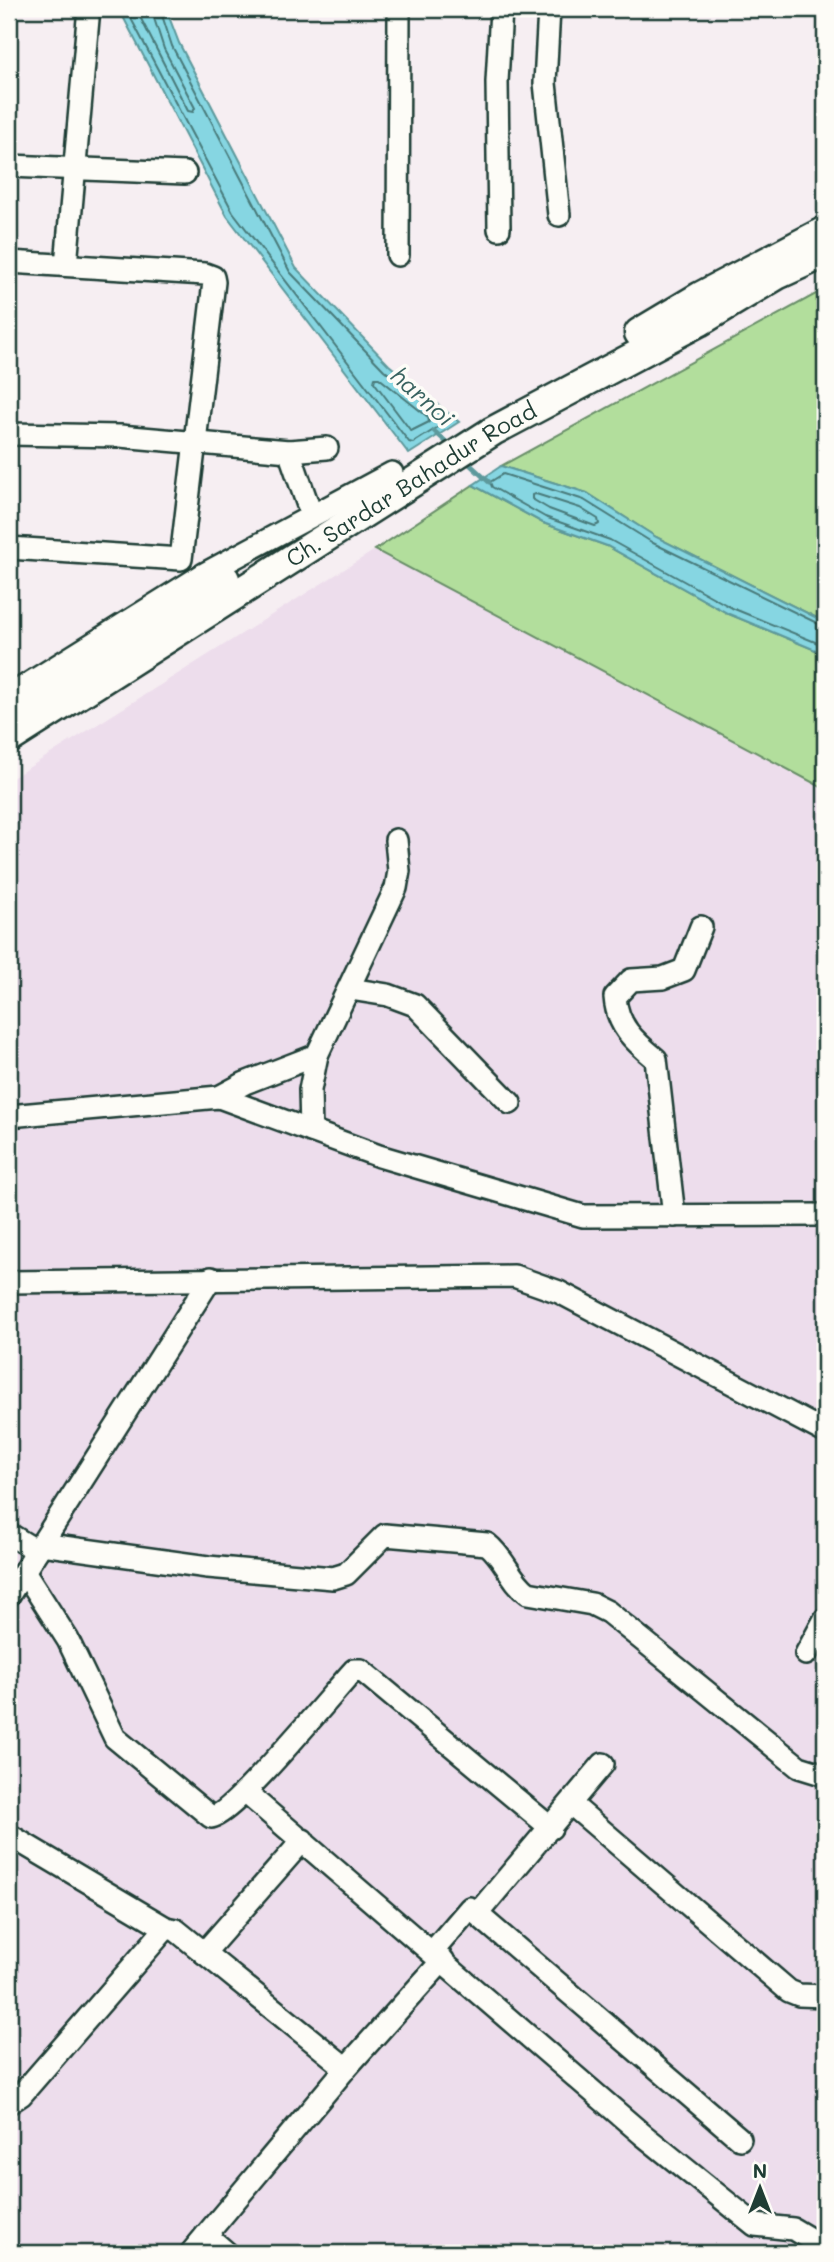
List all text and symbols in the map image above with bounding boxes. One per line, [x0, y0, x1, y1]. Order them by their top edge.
water label: harnoi [385, 359, 462, 433]
street label: Ch. Sardar Bahadur Road [280, 395, 541, 573]
north arrow [726, 2154, 796, 2224]
text: N [753, 2158, 767, 2183]

